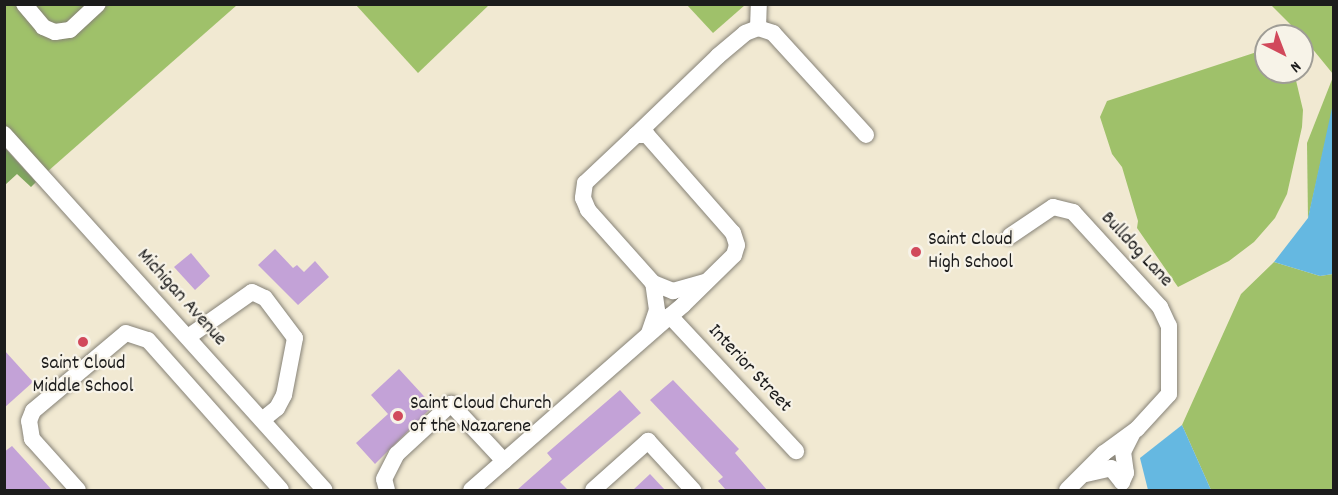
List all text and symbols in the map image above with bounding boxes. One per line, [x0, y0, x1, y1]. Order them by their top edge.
north arrow [1254, 24, 1314, 84]
text: N [1284, 55, 1306, 77]
street label: Bulldog Lane [1095, 207, 1177, 293]
place label: Saint Cloud High School [928, 228, 1013, 275]
street label: Michigan Avenue [131, 244, 231, 352]
marker: Saint Cloud High School [909, 245, 923, 259]
street label: Interior Street [702, 320, 796, 418]
marker: Saint Cloud Middle School [76, 335, 90, 349]
place label: Saint Cloud Middle School [33, 352, 133, 399]
place label: Saint Cloud Church of the Nazarene [410, 392, 551, 439]
marker: Saint Cloud Church of the Nazarene [391, 409, 405, 423]

